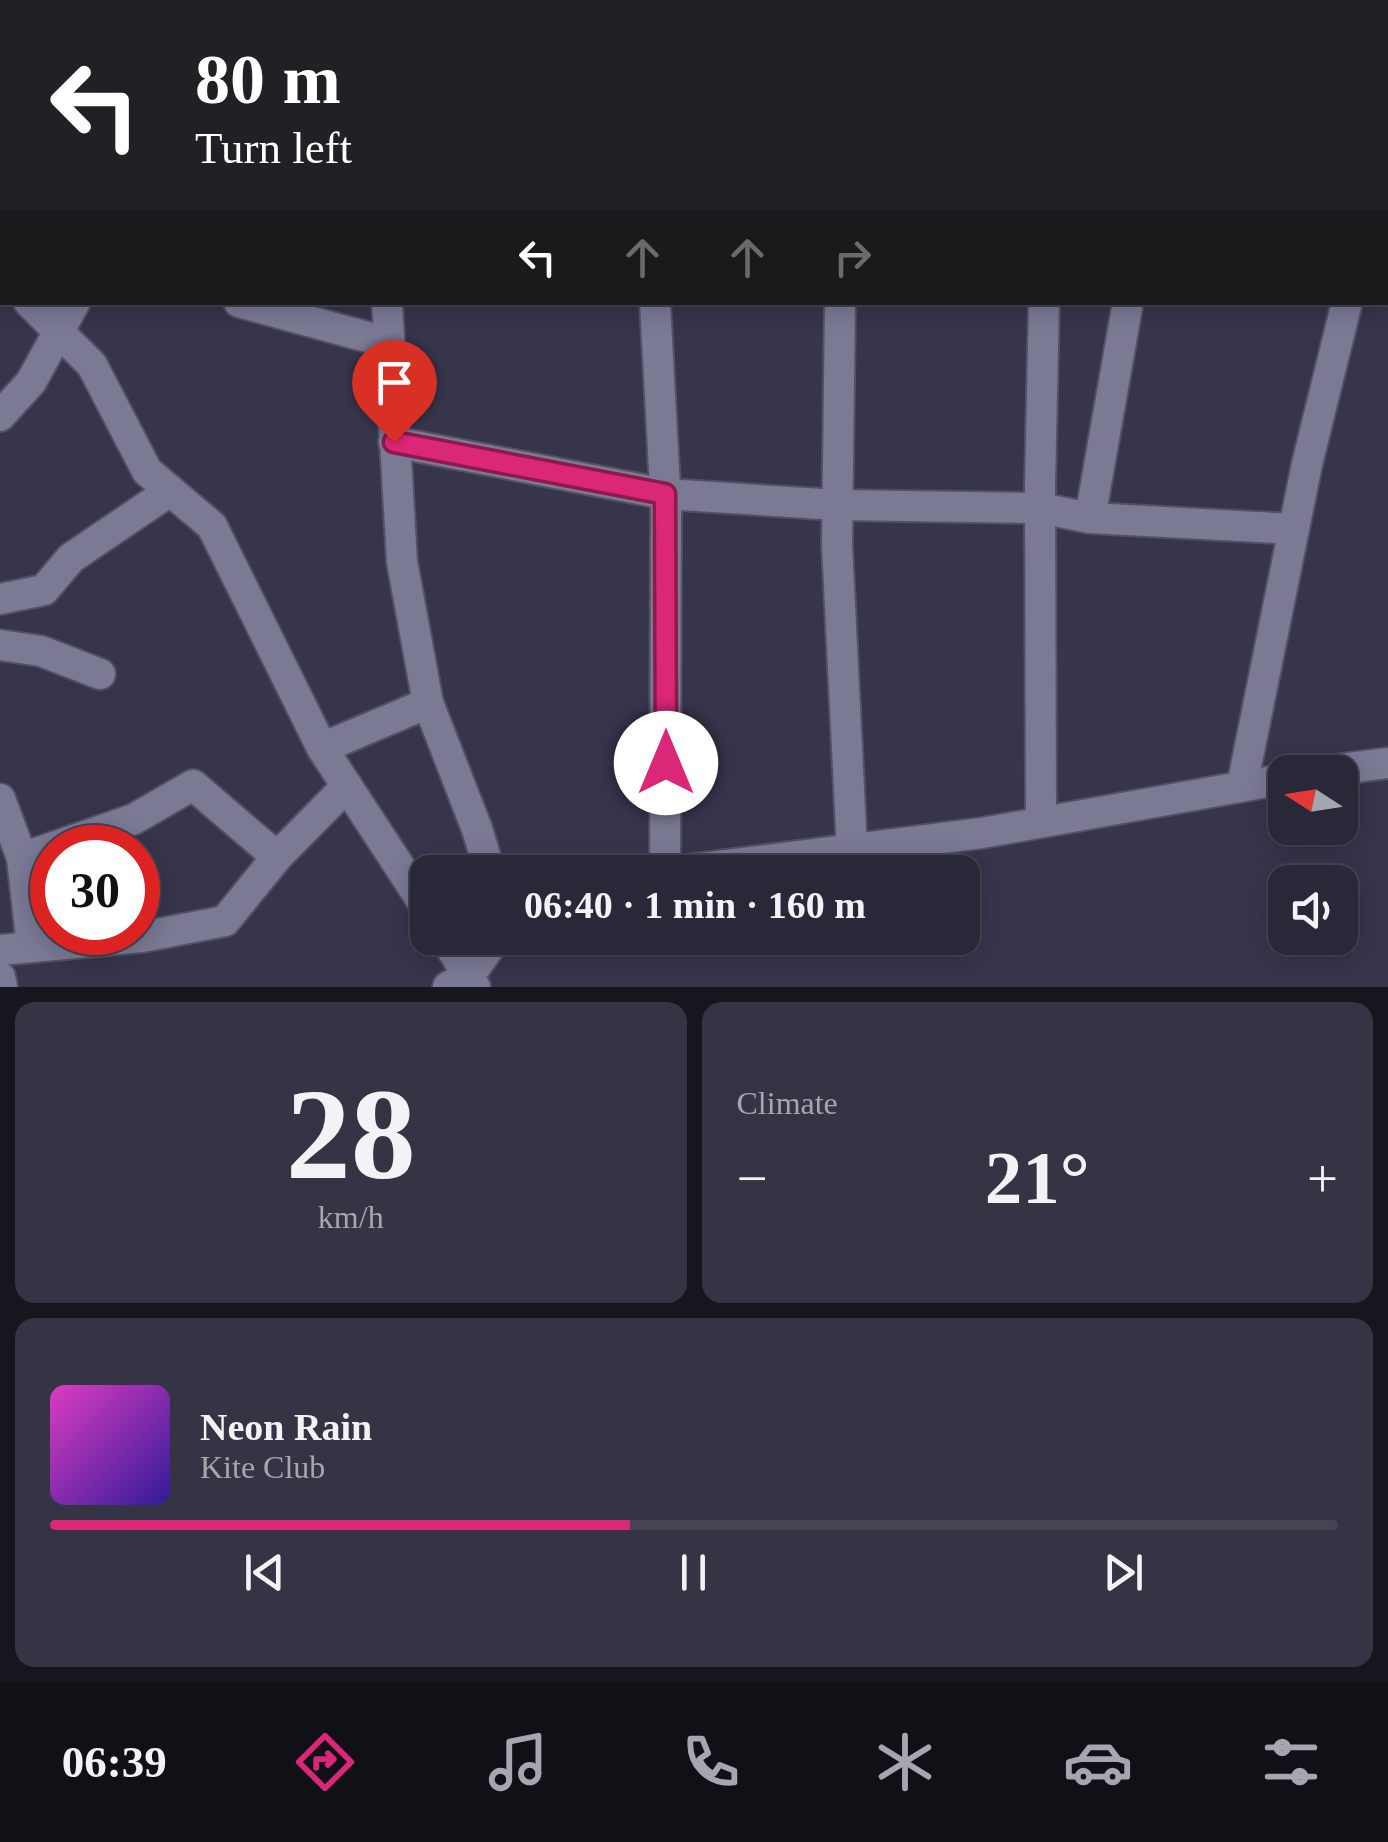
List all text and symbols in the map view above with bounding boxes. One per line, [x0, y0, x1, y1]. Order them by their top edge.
icon: left [30, 40, 160, 170]
text: 80 m [195, 41, 341, 118]
text: Turn left [195, 123, 352, 173]
icon: left [510, 230, 565, 285]
icon: ahead [615, 230, 670, 285]
icon: ahead [720, 230, 775, 285]
icon: right [825, 230, 880, 285]
pin [352, 340, 437, 443]
icon: arrive [367, 355, 422, 410]
position arrow [614, 711, 718, 815]
north arrow [1268, 755, 1358, 845]
map controls [1268, 755, 1358, 955]
speed limit sign: 30 [30, 825, 160, 955]
button: sound [1268, 865, 1358, 955]
text: 06:40 · 1 min · 160 m [524, 884, 866, 926]
text: 28 [286, 1062, 416, 1206]
text: Climate [737, 1085, 838, 1121]
text: 21° [985, 1136, 1090, 1219]
text: − [737, 1148, 768, 1209]
text: + [1307, 1148, 1338, 1209]
text: km/h [318, 1199, 384, 1235]
text: Neon Rain [200, 1406, 372, 1448]
text: Kite Club [200, 1449, 325, 1485]
icon: previous [237, 1545, 292, 1600]
icon: pause [666, 1545, 721, 1600]
icon: next [1096, 1545, 1151, 1600]
icon: directions [290, 1727, 360, 1797]
icon: music [483, 1727, 553, 1797]
icon: phone [676, 1727, 746, 1797]
icon: climate [870, 1727, 940, 1797]
icon: car [1063, 1727, 1133, 1797]
icon: filters [1256, 1727, 1326, 1797]
text: 06:39 [62, 1737, 167, 1787]

